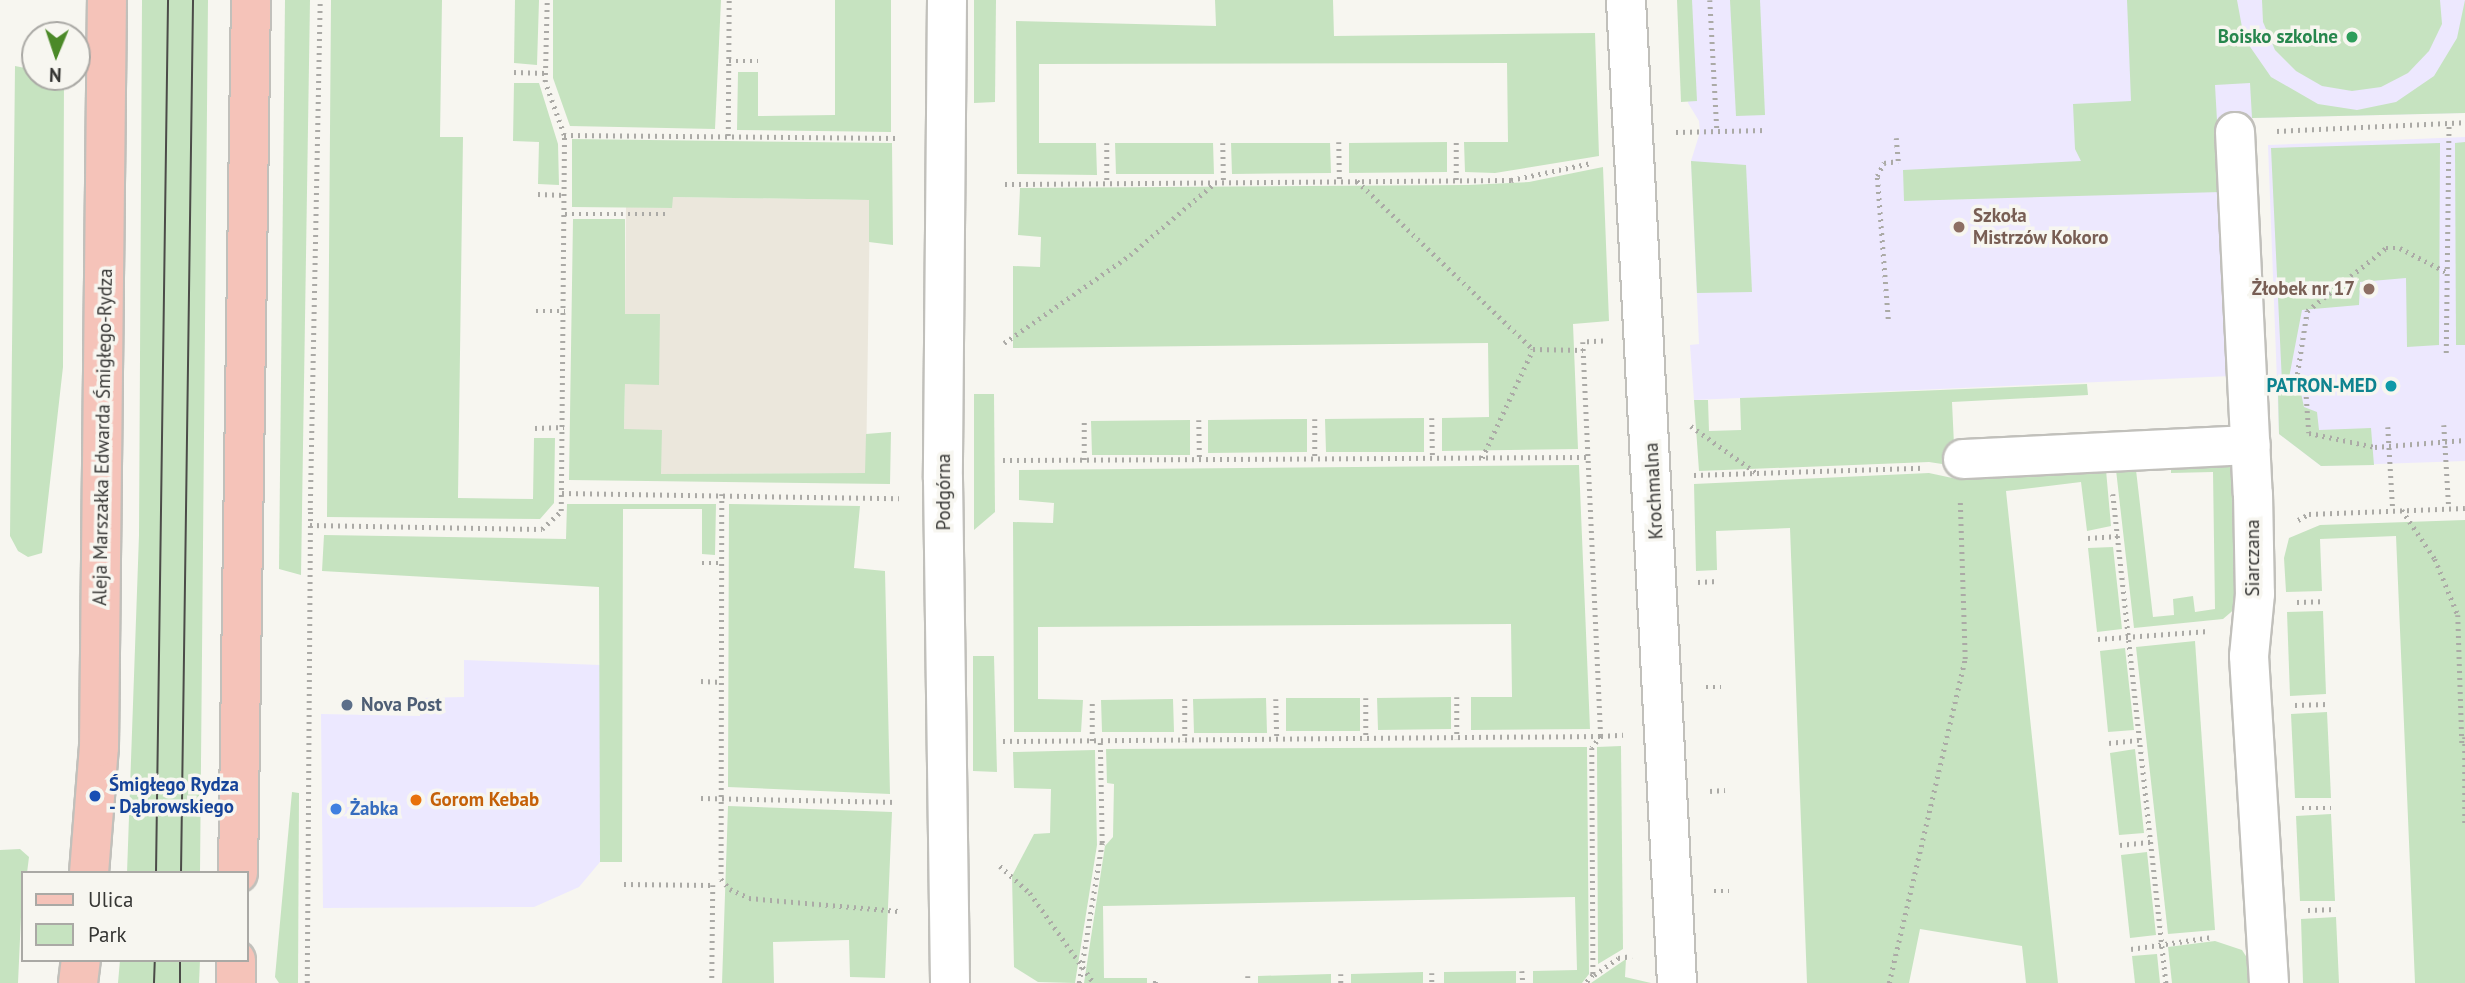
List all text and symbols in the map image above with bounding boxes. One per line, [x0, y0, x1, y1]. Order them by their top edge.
north arrow [21, 21, 91, 91]
place label: Boisko szkolne [2218, 26, 2338, 48]
marker: Boisko szkolne [2344, 29, 2360, 45]
text: N [49, 63, 62, 87]
place label: Szkoła Mistrzów Kokoro [1973, 205, 2109, 249]
marker: Szkoła Mistrzów Kokoro [1951, 219, 1967, 235]
street label: Aleja Marszałka Edwarda Śmigłego-Rydza [89, 268, 117, 606]
place label: Żłobek nr 17 [2251, 278, 2355, 300]
marker: Żłobek nr 17 [2361, 281, 2377, 297]
place label: PATRON-MED [2267, 375, 2377, 397]
marker: PATRON-MED [2383, 378, 2399, 394]
street label: Krochmalna [1640, 442, 1668, 540]
street label: Podgórna [933, 453, 955, 531]
street label: Siarczana [2242, 519, 2264, 597]
place label: Nova Post [361, 694, 442, 716]
marker: Nova Post [339, 697, 355, 713]
place label: Śmigłego Rydza - Dąbrowskiego [109, 774, 239, 818]
marker: Śmigłego Rydza - Dąbrowskiego [87, 788, 103, 804]
place label: Gorom Kebab [430, 789, 539, 811]
marker: Gorom Kebab [408, 792, 424, 808]
place label: Żabka [350, 798, 398, 820]
marker: Żabka [328, 801, 344, 817]
legend [21, 871, 248, 962]
text: Ulica [88, 886, 133, 913]
text: Park [88, 921, 127, 948]

